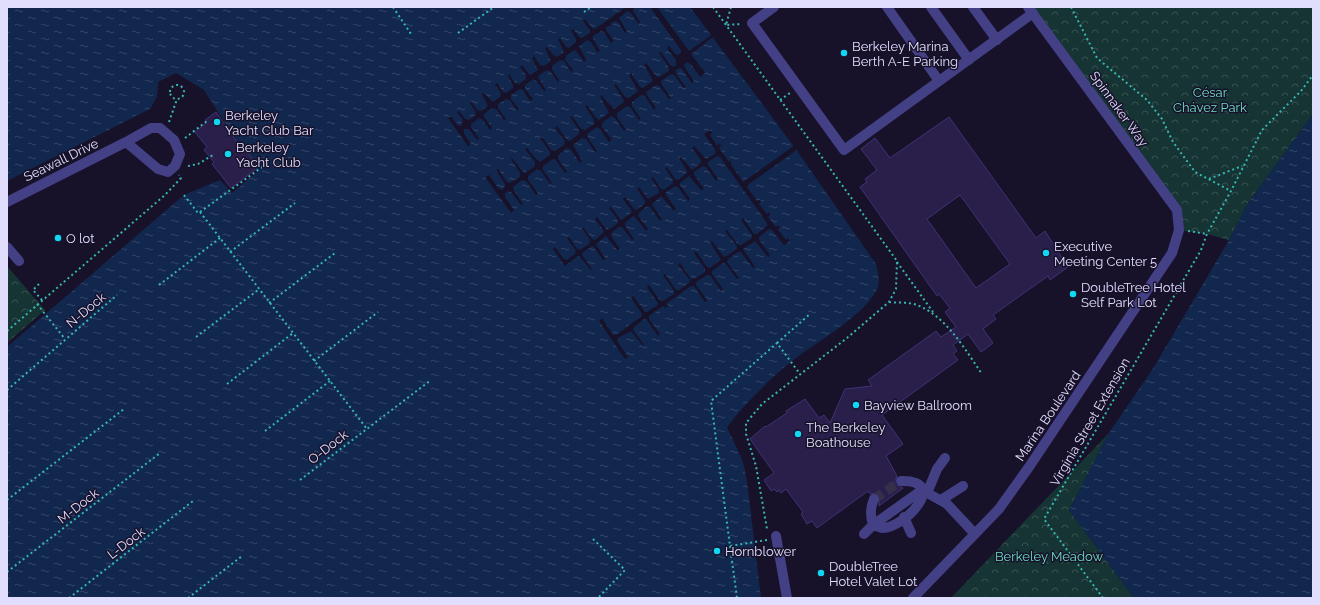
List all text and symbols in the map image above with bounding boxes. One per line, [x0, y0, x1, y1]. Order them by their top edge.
place label: Berkeley Marina Berth A-E Parking [852, 39, 958, 69]
marker: Berkeley Marina Berth A-E Parking [839, 48, 849, 58]
street label: Spinnaker Way [1087, 69, 1151, 149]
park label: César Chávez Park [1173, 85, 1247, 115]
place label: Berkeley Yacht Club Bar [225, 108, 314, 138]
marker: Berkeley Yacht Club Bar [212, 117, 222, 127]
street label: Seawall Drive [21, 135, 101, 184]
place label: Berkeley Yacht Club [236, 140, 301, 170]
marker: Berkeley Yacht Club [223, 149, 233, 159]
place label: O lot [66, 231, 95, 246]
marker: O lot [53, 233, 63, 243]
place label: Executive Meeting Center 5 [1054, 239, 1157, 269]
marker: Executive Meeting Center 5 [1041, 248, 1051, 258]
place label: DoubleTree Hotel Self Park Lot [1081, 280, 1186, 310]
street label: N-Dock [63, 289, 109, 331]
marker: DoubleTree Hotel Self Park Lot [1068, 289, 1078, 299]
street label: Virginia Street Extension [1047, 355, 1133, 489]
street label: Marina Boulevard [1012, 368, 1084, 464]
place label: Bayview Ballroom [864, 398, 972, 413]
marker: Bayview Ballroom [851, 400, 861, 410]
place label: The Berkeley Boathouse [806, 420, 886, 450]
street label: O-Dock [305, 427, 351, 467]
marker: The Berkeley Boathouse [793, 429, 803, 439]
street label: M-Dock [54, 485, 102, 527]
street label: L-Dock [104, 524, 148, 562]
place label: Hornblower [725, 544, 796, 559]
marker: Hornblower [712, 546, 722, 556]
park label: Berkeley Meadow [995, 549, 1104, 564]
place label: DoubleTree Hotel Valet Lot [829, 559, 918, 589]
marker: DoubleTree Hotel Valet Lot [816, 568, 826, 578]

